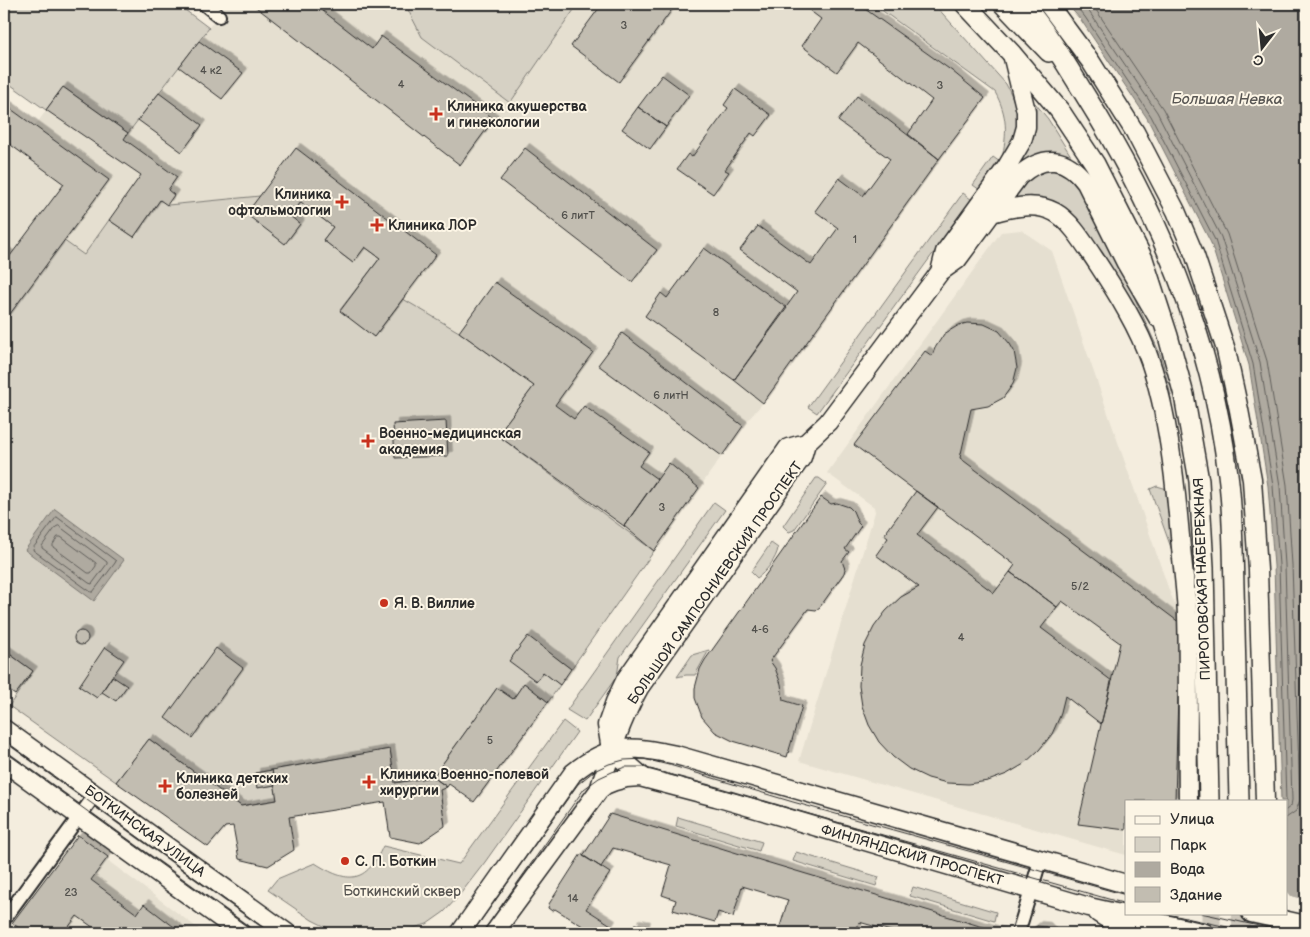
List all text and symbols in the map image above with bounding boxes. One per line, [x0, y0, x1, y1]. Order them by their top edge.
house number: 3 [621, 19, 628, 32]
north arrow [1238, 22, 1288, 72]
text: С [1251, 50, 1266, 70]
house number: 4 к2 [200, 64, 223, 77]
house number: 4 [398, 78, 405, 91]
house number: 3 [937, 79, 944, 92]
water label: Большая Невка [1171, 90, 1283, 109]
place label: Клиника акушерства и гинекологии [447, 98, 587, 131]
marker: Клиника акушерства и гинекологии [429, 107, 443, 121]
place label: Клиника офтальмологии [228, 186, 332, 219]
marker: Клиника офтальмологии [335, 195, 349, 209]
house number: 6 литТ [561, 209, 595, 222]
place label: Клиника ЛОР [388, 217, 476, 234]
marker: Клиника ЛОР [370, 218, 384, 232]
house number: 1 [853, 233, 857, 246]
house number: 8 [713, 306, 719, 319]
house number: 6 литН [653, 389, 689, 402]
place label: Военно-медицинская академия [379, 425, 521, 458]
marker: Военно-медицинская академия [361, 434, 375, 448]
street label: БОЛЬШОЙ САМПСОНИЕВСКИЙ ПРОСПЕКТ [624, 458, 806, 708]
street label: ПИРОГОВСКАЯ НАБЕРЕЖНАЯ [1190, 477, 1214, 681]
house number: 3 [659, 501, 666, 514]
house number: 5/2 [1071, 580, 1089, 593]
place label: Я. В. Виллие [394, 595, 475, 612]
marker: Я. В. Виллие [378, 597, 390, 609]
house number: 4-6 [751, 623, 769, 636]
house number: 4 [958, 631, 965, 644]
house number: 5 [487, 734, 493, 747]
place label: Клиника Военно-полевой хирургии [380, 766, 549, 799]
place label: Клиника детских болезней [176, 770, 288, 803]
marker: Клиника Военно-полевой хирургии [362, 775, 376, 789]
marker: Клиника детских болезней [158, 779, 172, 793]
street label: БОТКИНСКАЯ УЛИЦА [81, 782, 209, 881]
legend [1125, 800, 1288, 914]
text: Улица [1170, 810, 1215, 829]
street label: ФИНЛЯНДСКИЙ ПРОСПЕКТ [819, 821, 1006, 889]
text: Парк [1170, 836, 1207, 855]
place label: С. П. Боткин [355, 853, 437, 870]
marker: С. П. Боткин [339, 855, 351, 867]
text: Вода [1170, 860, 1205, 879]
park label: Боткинский сквер [343, 883, 461, 900]
house number: 23 [64, 886, 78, 899]
text: Здание [1170, 886, 1222, 905]
house number: 14 [568, 892, 579, 905]

